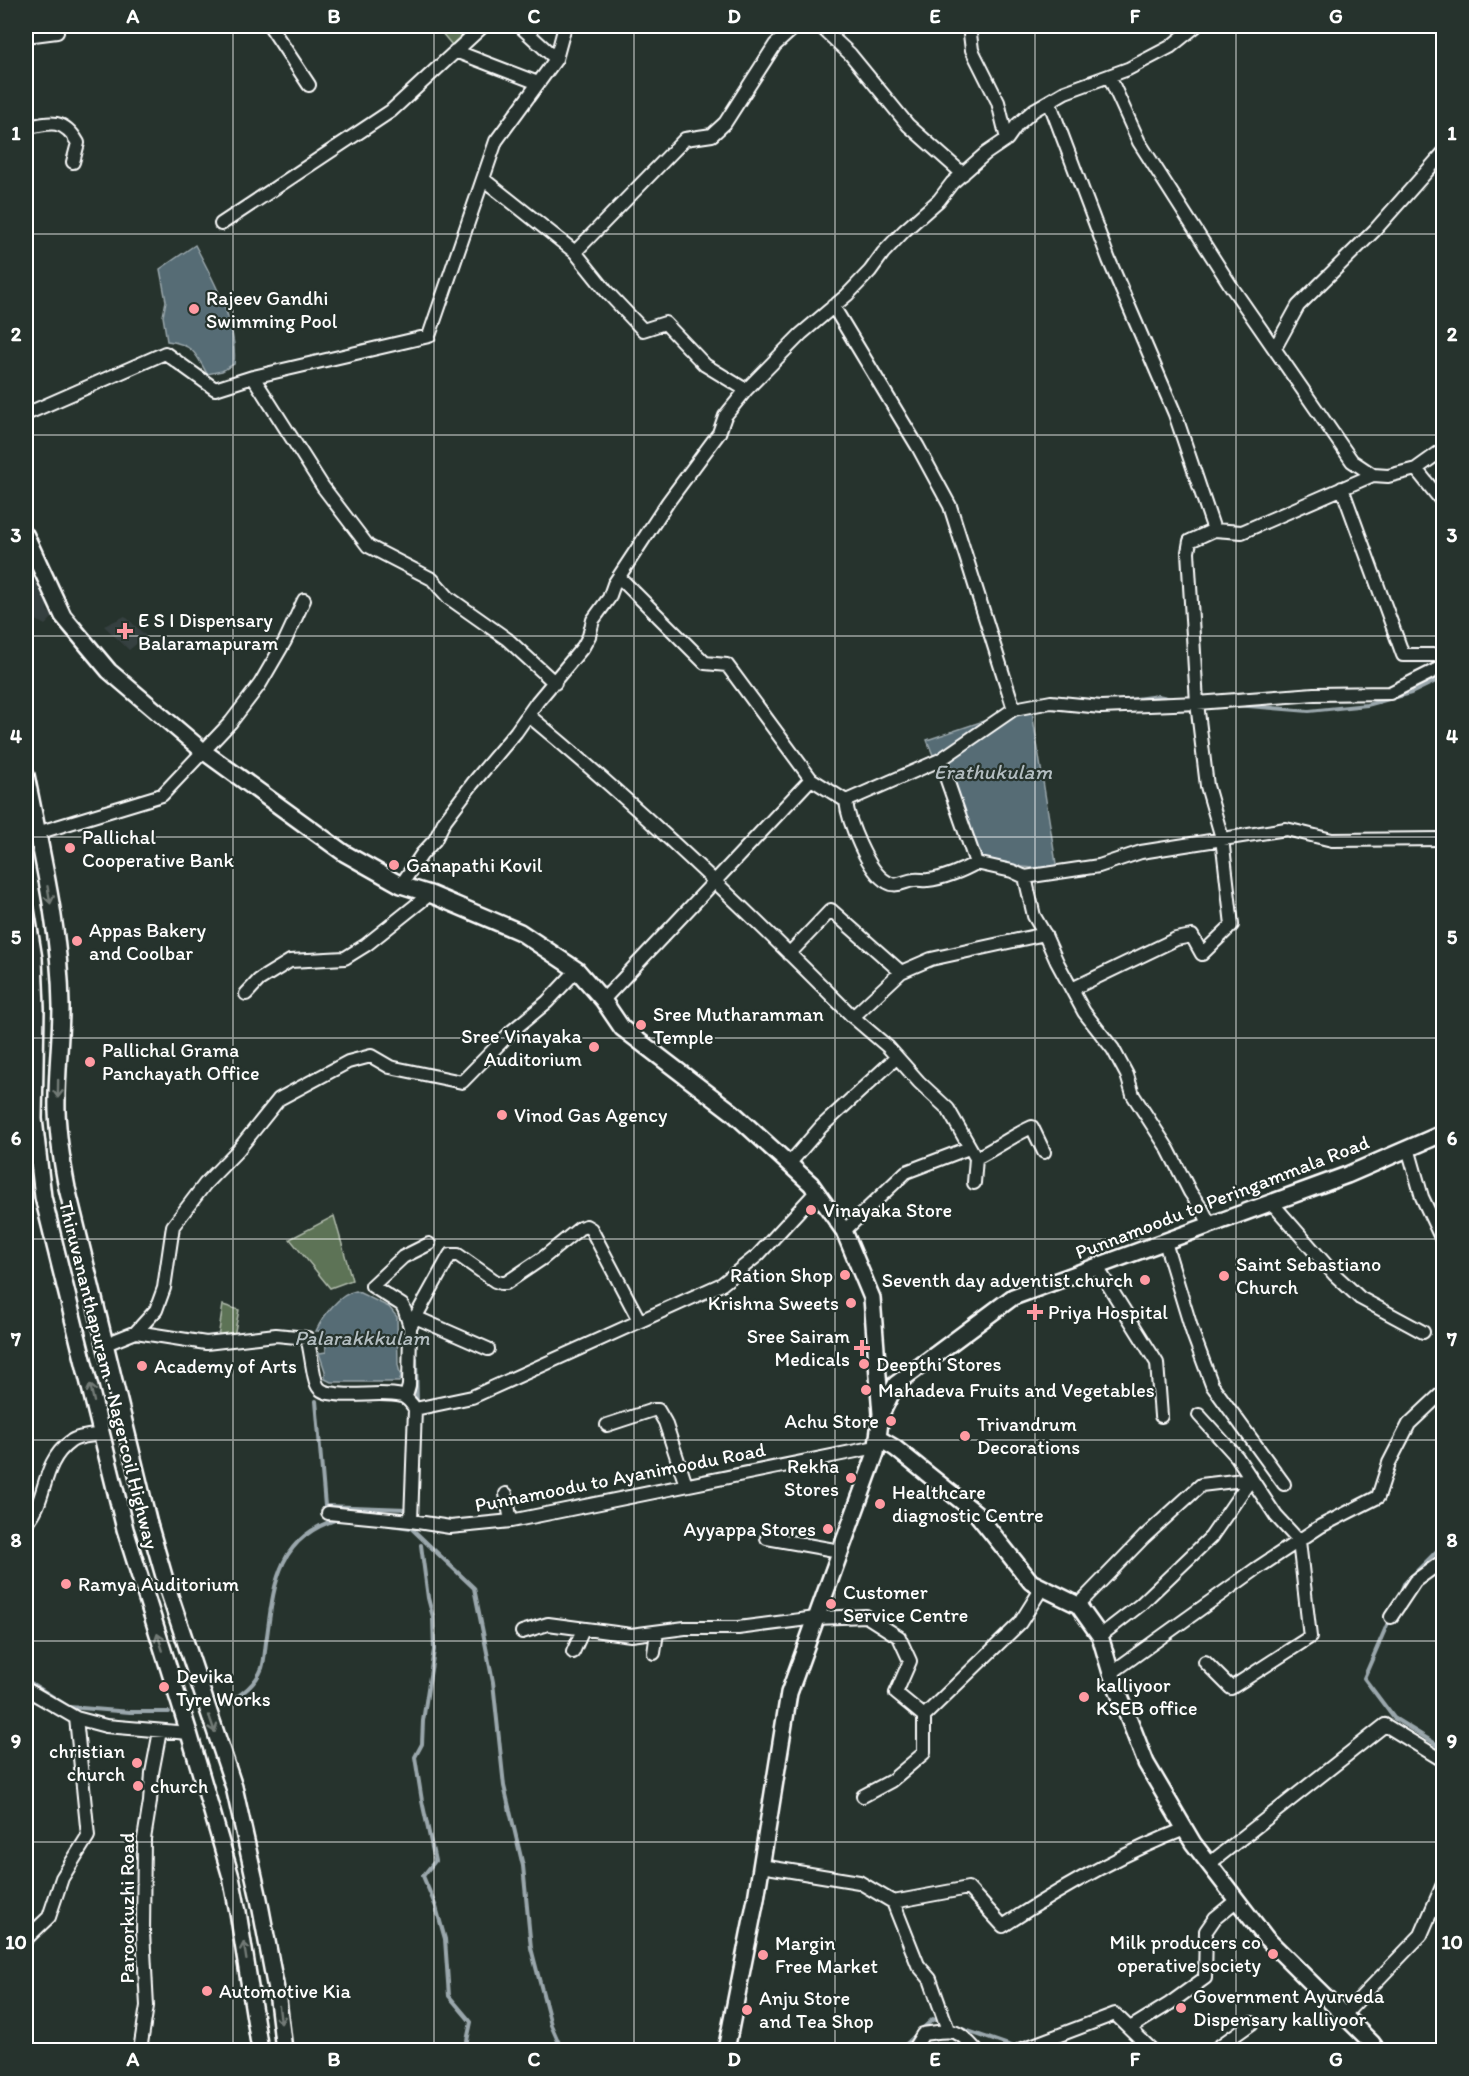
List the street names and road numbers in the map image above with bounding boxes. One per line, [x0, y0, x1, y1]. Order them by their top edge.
street label: Punnamoodu to Peringammala Road [1072, 1130, 1373, 1264]
street label: Thiruvananthapuram - Nagercoil Highway [54, 1198, 164, 1552]
street label: Punnamoodu to Ayanimoodu Road [473, 1437, 767, 1517]
street label: Paroorkuzhi Road [115, 1832, 139, 1984]

